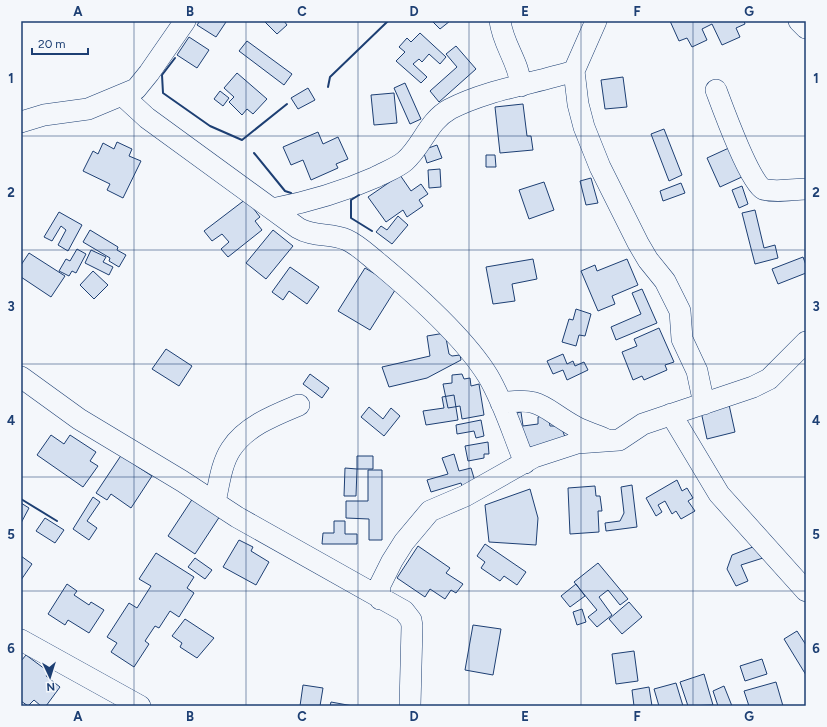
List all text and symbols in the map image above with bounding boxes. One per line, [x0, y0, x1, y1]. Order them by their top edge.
text: A [73, 4, 83, 19]
text: B [186, 4, 194, 19]
text: C [297, 4, 307, 19]
text: D [409, 4, 419, 19]
text: E [521, 4, 529, 19]
text: F [633, 4, 641, 19]
text: G [744, 4, 754, 19]
scale bar [32, 30, 88, 56]
text: 20 m [38, 37, 66, 51]
text: 1 [8, 71, 14, 86]
text: 1 [813, 71, 819, 86]
text: 2 [7, 185, 15, 200]
text: 2 [812, 185, 820, 200]
text: 3 [7, 299, 15, 314]
text: 3 [812, 299, 820, 314]
text: 4 [7, 413, 15, 428]
text: 4 [812, 413, 820, 428]
text: 5 [7, 527, 15, 542]
text: 5 [812, 527, 820, 542]
text: 6 [7, 641, 15, 656]
text: 6 [812, 641, 820, 656]
north arrow [30, 657, 70, 697]
text: N [46, 680, 55, 693]
text: A [73, 709, 83, 724]
text: B [186, 709, 194, 724]
text: C [297, 709, 307, 724]
text: D [409, 709, 419, 724]
text: E [521, 709, 529, 724]
text: F [633, 709, 641, 724]
text: G [744, 709, 754, 724]

